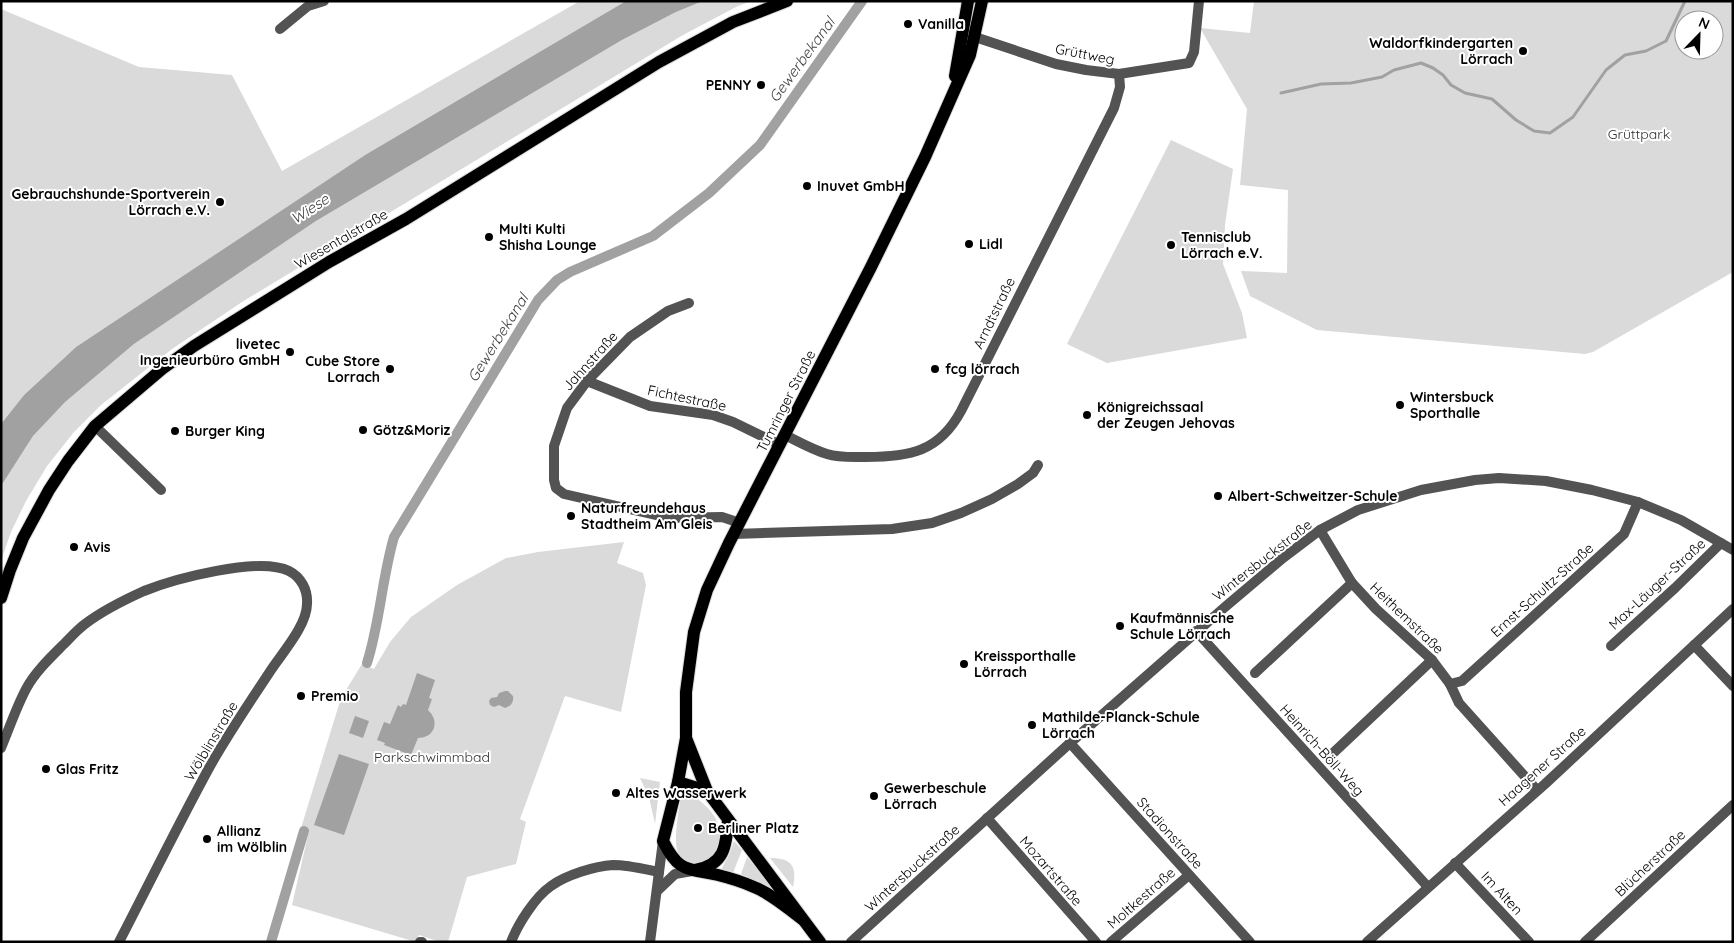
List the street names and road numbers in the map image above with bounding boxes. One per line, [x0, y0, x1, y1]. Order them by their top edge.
street label: Grüttweg [1054, 39, 1116, 69]
street label: Wiesentalstraße [291, 205, 391, 273]
street label: Arndtstraße [969, 274, 1019, 352]
street label: Jahnstraße [559, 327, 621, 395]
street label: Tumringer Straße [752, 347, 820, 455]
street label: Fichtestraße [646, 381, 728, 415]
street label: Wintersbuckstraße [1209, 515, 1316, 605]
street label: Max-Läuger-Straße [1605, 534, 1709, 634]
street label: Ernst-Schultz-Straße [1487, 539, 1597, 641]
street label: Heithemstraße [1366, 578, 1448, 658]
street label: Wölblinstraße [180, 698, 242, 784]
street label: Heinrich-Böll-Weg [1276, 700, 1368, 800]
street label: Haagener Straße [1495, 722, 1590, 810]
street label: Stadionstraße [1133, 793, 1207, 873]
street label: Wintersbuckstraße [861, 821, 963, 915]
street label: Blücherstraße [1611, 826, 1689, 900]
street label: Mozartstraße [1016, 832, 1086, 910]
street label: Moltkestraße [1103, 863, 1179, 933]
street label: Im Alten [1477, 867, 1527, 919]

